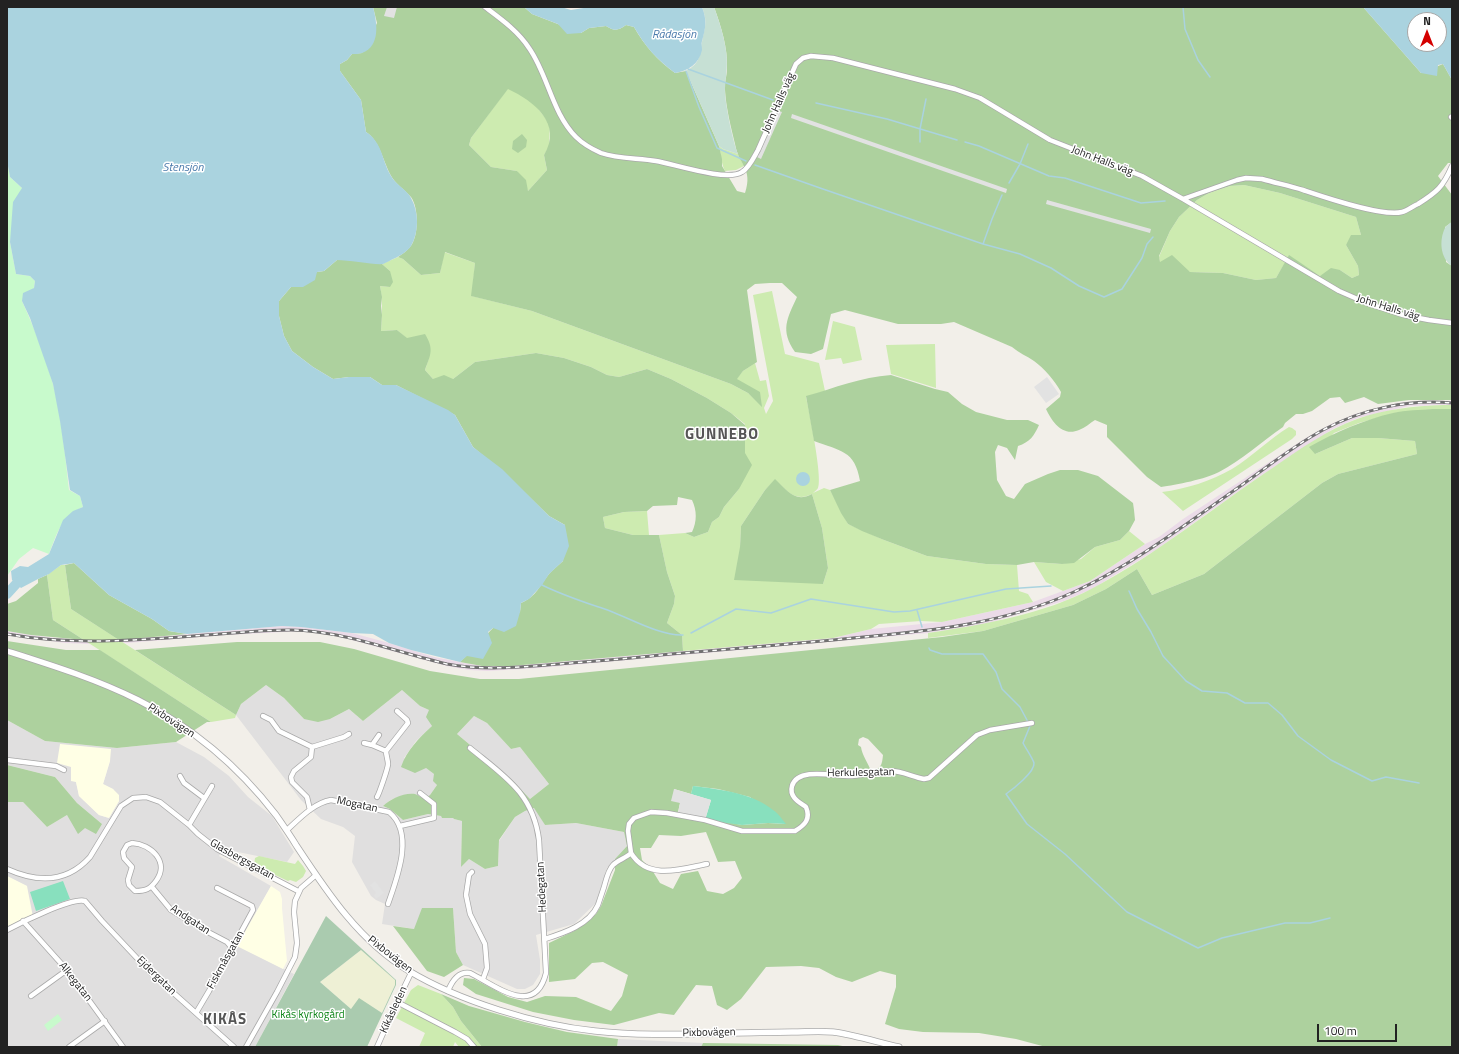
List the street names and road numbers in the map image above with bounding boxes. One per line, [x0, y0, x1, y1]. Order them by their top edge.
street label: John Halls väg [760, 71, 798, 135]
street label: John Halls väg [1069, 143, 1135, 179]
street label: John Halls väg [1355, 292, 1421, 324]
street label: Pixbovägen [145, 701, 197, 741]
street label: Herkulesgatan [827, 766, 895, 780]
street label: Mogatan [335, 794, 379, 816]
street label: Glasbergsgatan [207, 837, 277, 883]
street label: Hedegatan [534, 861, 550, 913]
street label: Andgatan [168, 902, 212, 938]
street label: Fiskmåsgatan [205, 928, 247, 992]
street label: Pixbovägen [365, 933, 415, 977]
street label: Ejdergatan [133, 954, 179, 998]
street label: Alkegatan [56, 960, 94, 1004]
street label: Kikåsleden [377, 985, 411, 1035]
street label: Pixbovägen [682, 1026, 736, 1040]

